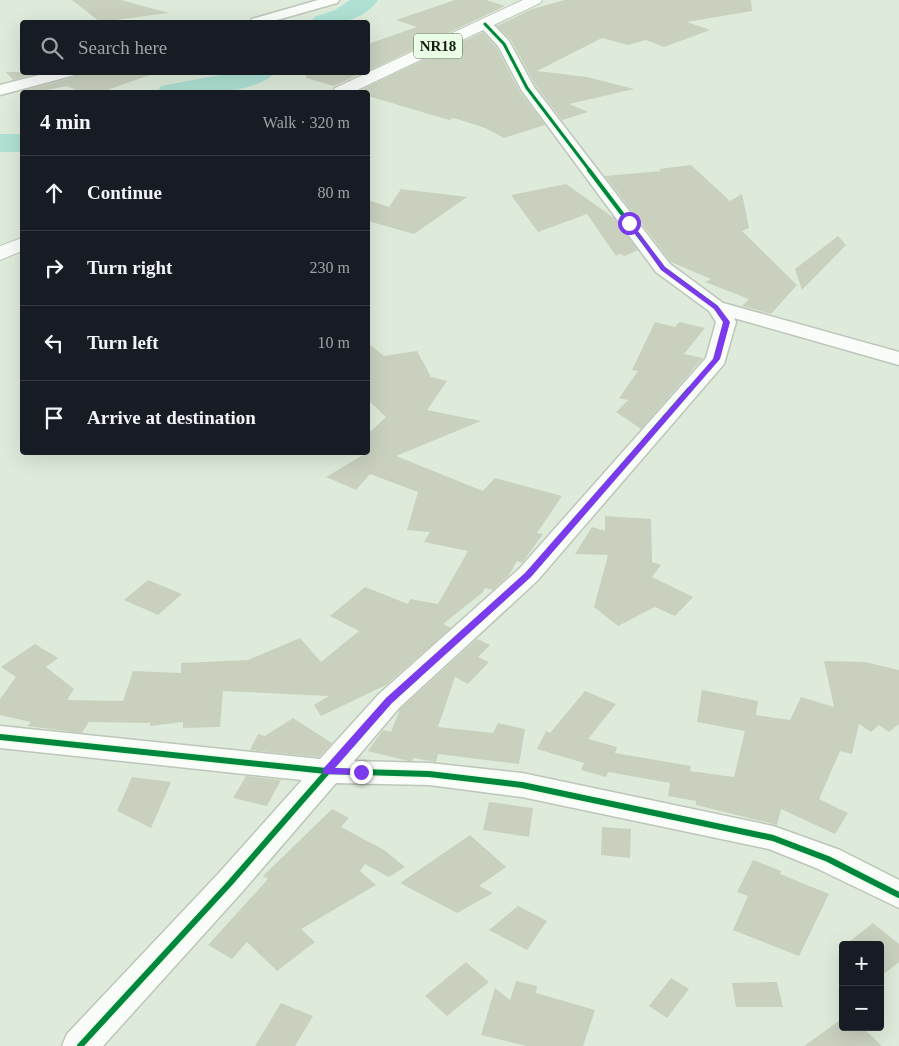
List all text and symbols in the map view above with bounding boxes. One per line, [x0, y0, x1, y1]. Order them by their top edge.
search box [20, 20, 370, 75]
icon: search [38, 34, 66, 62]
road number: NR18 [414, 34, 462, 58]
text: Search here [78, 37, 167, 58]
text: 4 min [40, 110, 91, 134]
text: Walk · 320 m [263, 114, 350, 131]
icon: ahead [40, 179, 68, 207]
text: Continue [87, 182, 162, 203]
text: 80 m [318, 184, 350, 201]
route start [618, 212, 641, 235]
icon: right [40, 254, 68, 282]
text: Turn right [87, 257, 172, 278]
text: 230 m [310, 259, 350, 276]
icon: left [40, 329, 68, 357]
text: Turn left [87, 332, 159, 353]
text: 10 m [318, 334, 350, 351]
icon: arrive [40, 404, 68, 432]
text: Arrive at destination [87, 407, 256, 428]
route end [350, 761, 373, 784]
map controls [839, 941, 884, 1031]
button: + [839, 941, 884, 986]
button: − [839, 986, 884, 1031]

